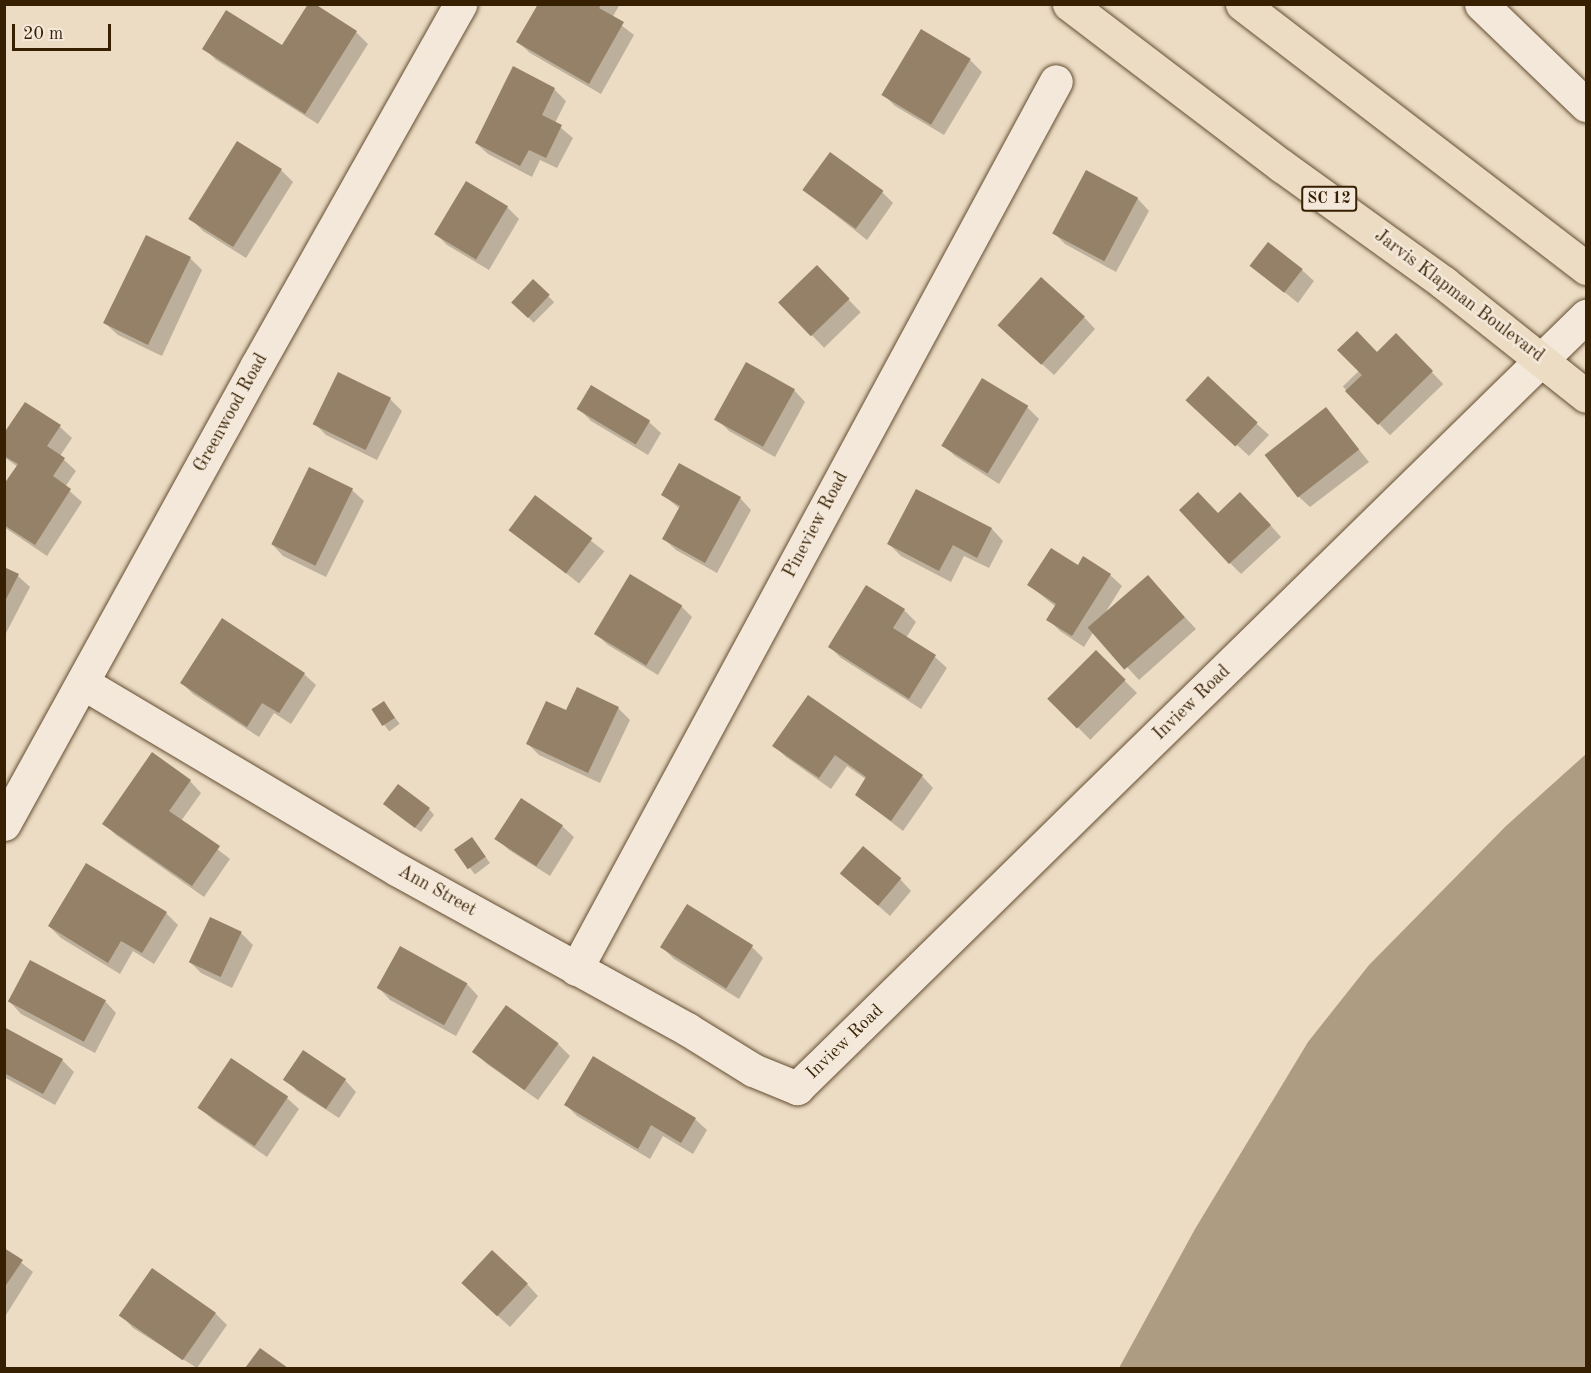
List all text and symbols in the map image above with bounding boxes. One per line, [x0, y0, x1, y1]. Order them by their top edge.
scale bar [15, 12, 114, 50]
text: 20 m [23, 25, 63, 43]
road number: SC 12 [1300, 186, 1358, 212]
street label: Jarvis Klapman Boulevard [1370, 225, 1548, 367]
street label: Greenwood Road [190, 350, 272, 476]
street label: Pineview Road [779, 468, 853, 582]
street label: Inview Road [1149, 661, 1235, 745]
street label: Ann Street [394, 861, 480, 921]
street label: Inview Road [802, 1000, 888, 1084]

